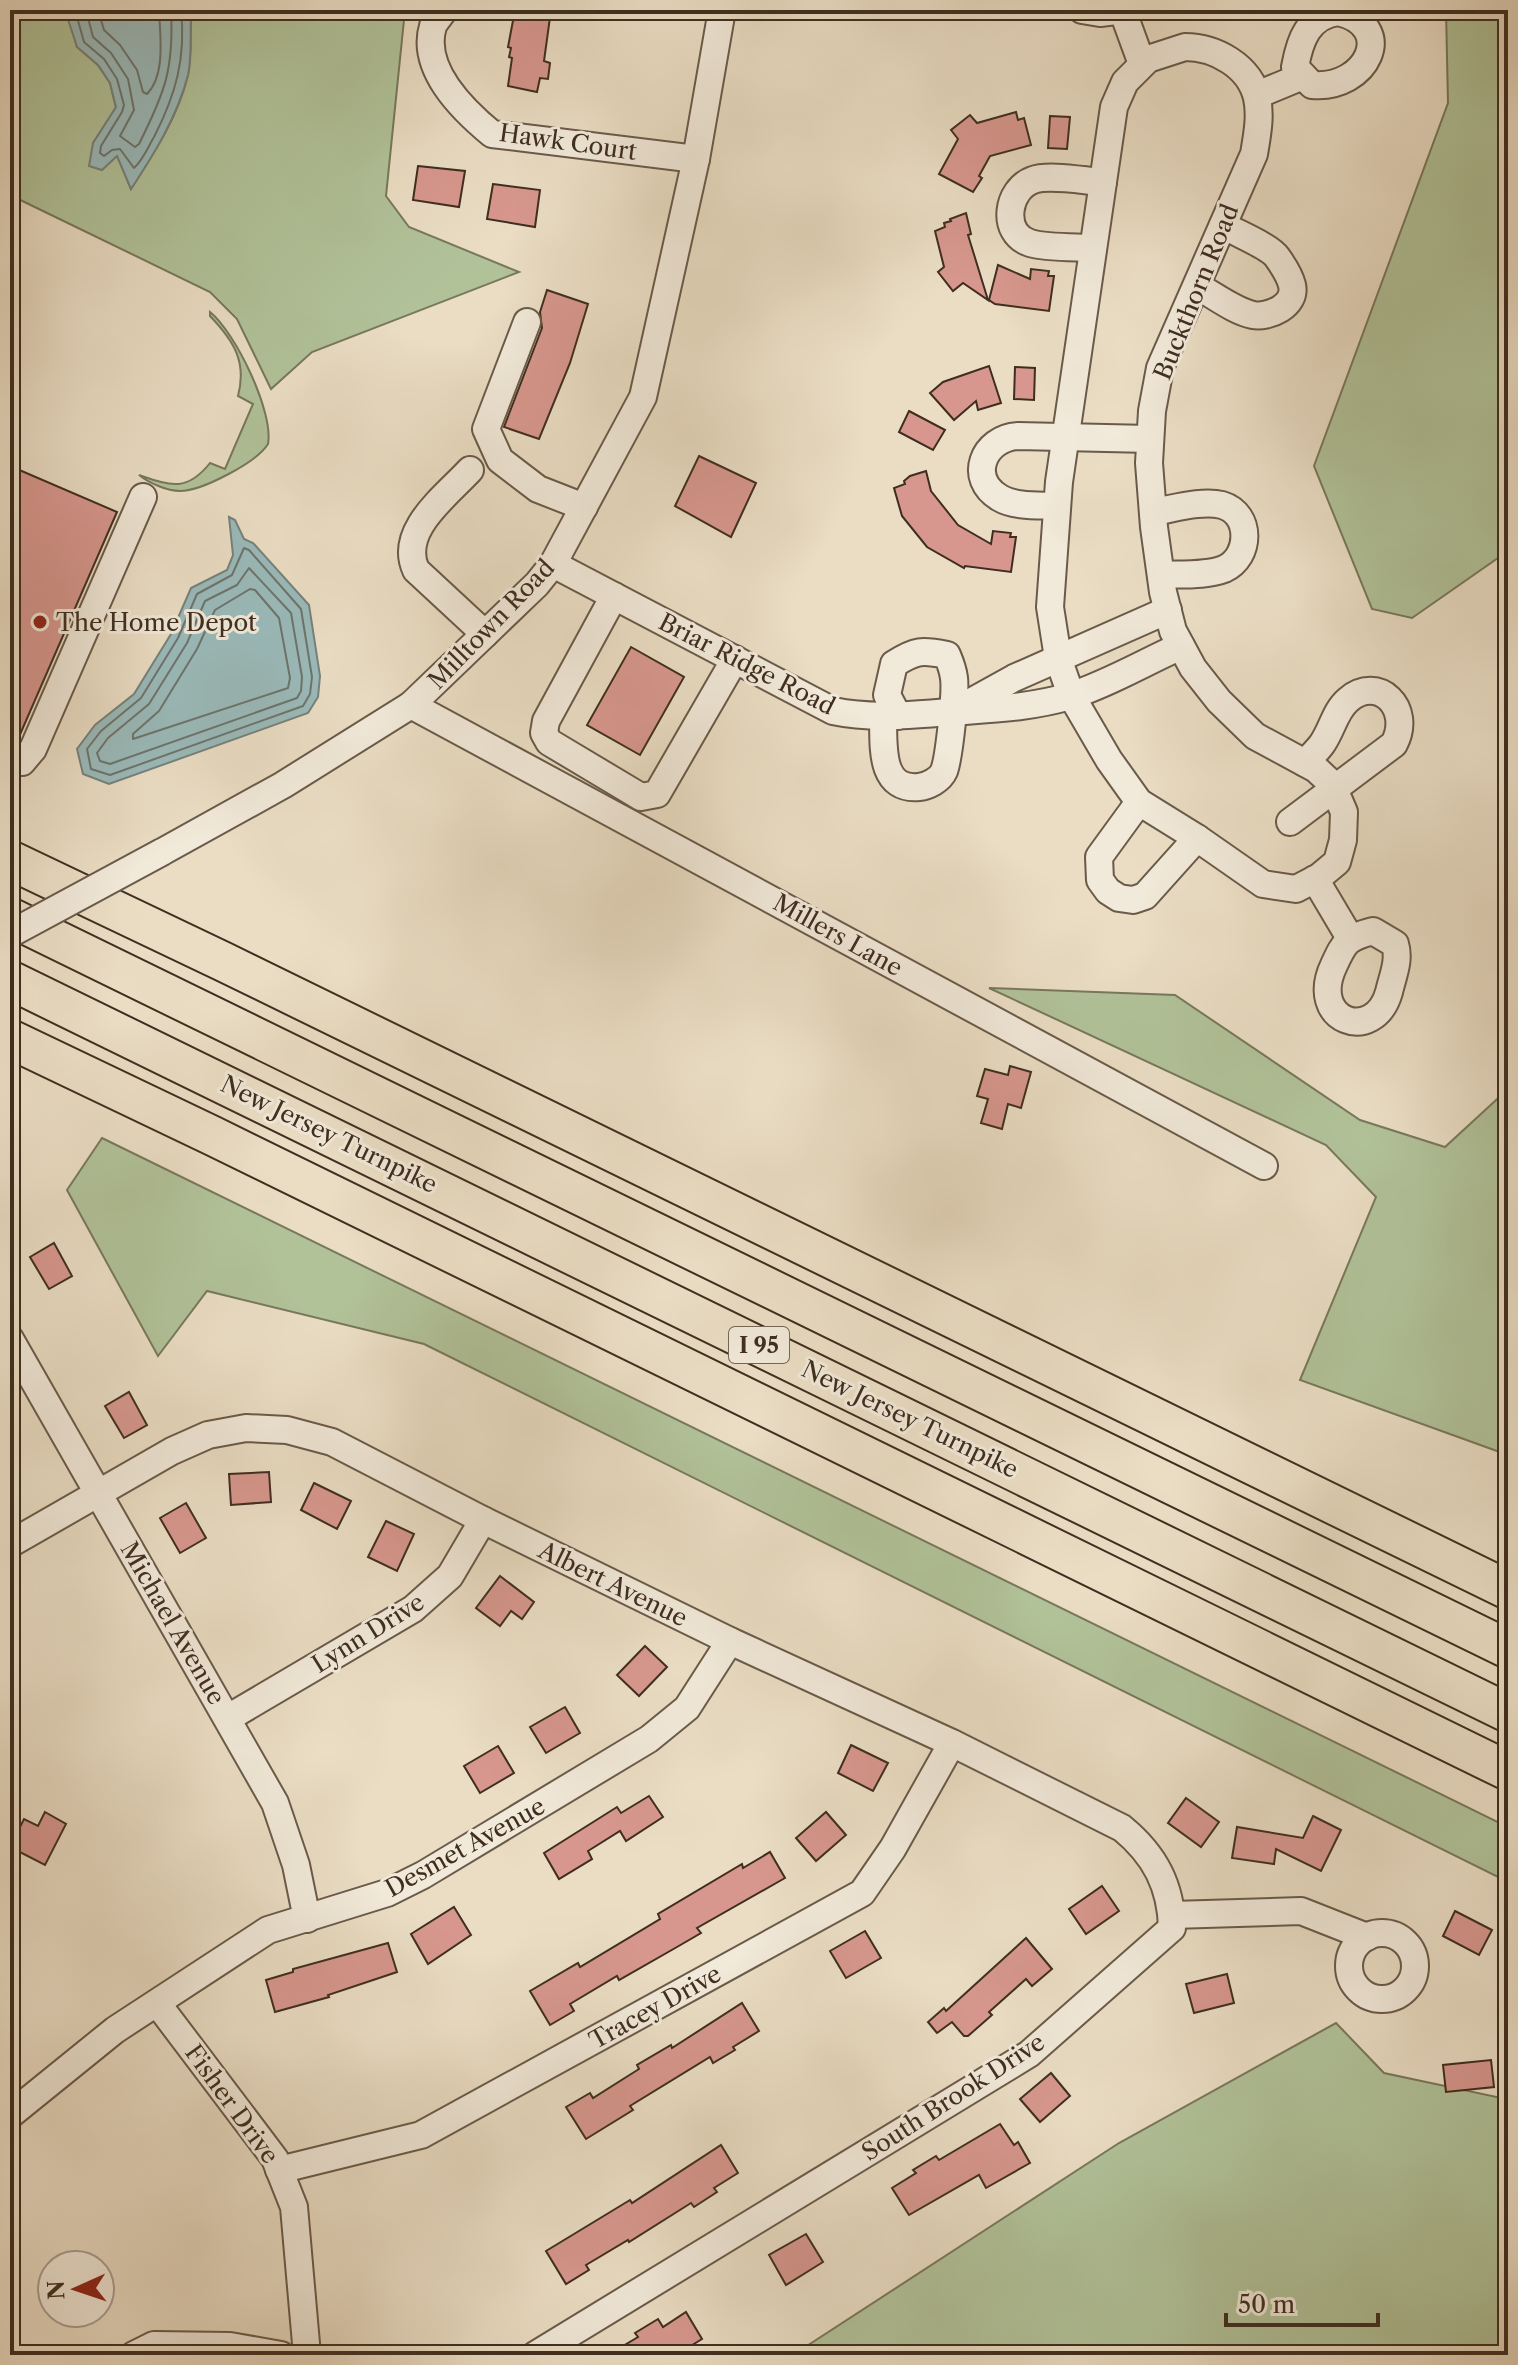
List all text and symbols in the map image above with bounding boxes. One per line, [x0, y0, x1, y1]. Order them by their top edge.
street label: Hawk Court [497, 118, 639, 166]
street label: Buckthorn Road [1148, 200, 1245, 384]
street label: Milltown Road [422, 553, 560, 695]
street label: Briar Ridge Road [654, 607, 840, 721]
place label: The Home Depot [56, 608, 257, 637]
marker: The Home Depot [31, 613, 49, 631]
street label: Millers Lane [768, 888, 908, 982]
street label: New Jersey Turnpike [216, 1069, 442, 1199]
road number: I 95 [729, 1327, 789, 1363]
street label: New Jersey Turnpike [797, 1354, 1023, 1484]
street label: Albert Avenue [533, 1535, 692, 1633]
street label: Michael Avenue [115, 1536, 231, 1710]
street label: Lynn Drive [307, 1587, 429, 1679]
street label: Desmet Avenue [380, 1791, 550, 1903]
street label: Tracey Drive [584, 1959, 726, 2055]
street label: South Brook Drive [856, 2027, 1050, 2167]
street label: Fisher Drive [179, 2039, 285, 2169]
north arrow [36, 2249, 116, 2329]
scale bar [1226, 2277, 1378, 2327]
text: N [43, 2280, 71, 2300]
text: 50 m [1238, 2290, 1295, 2319]

